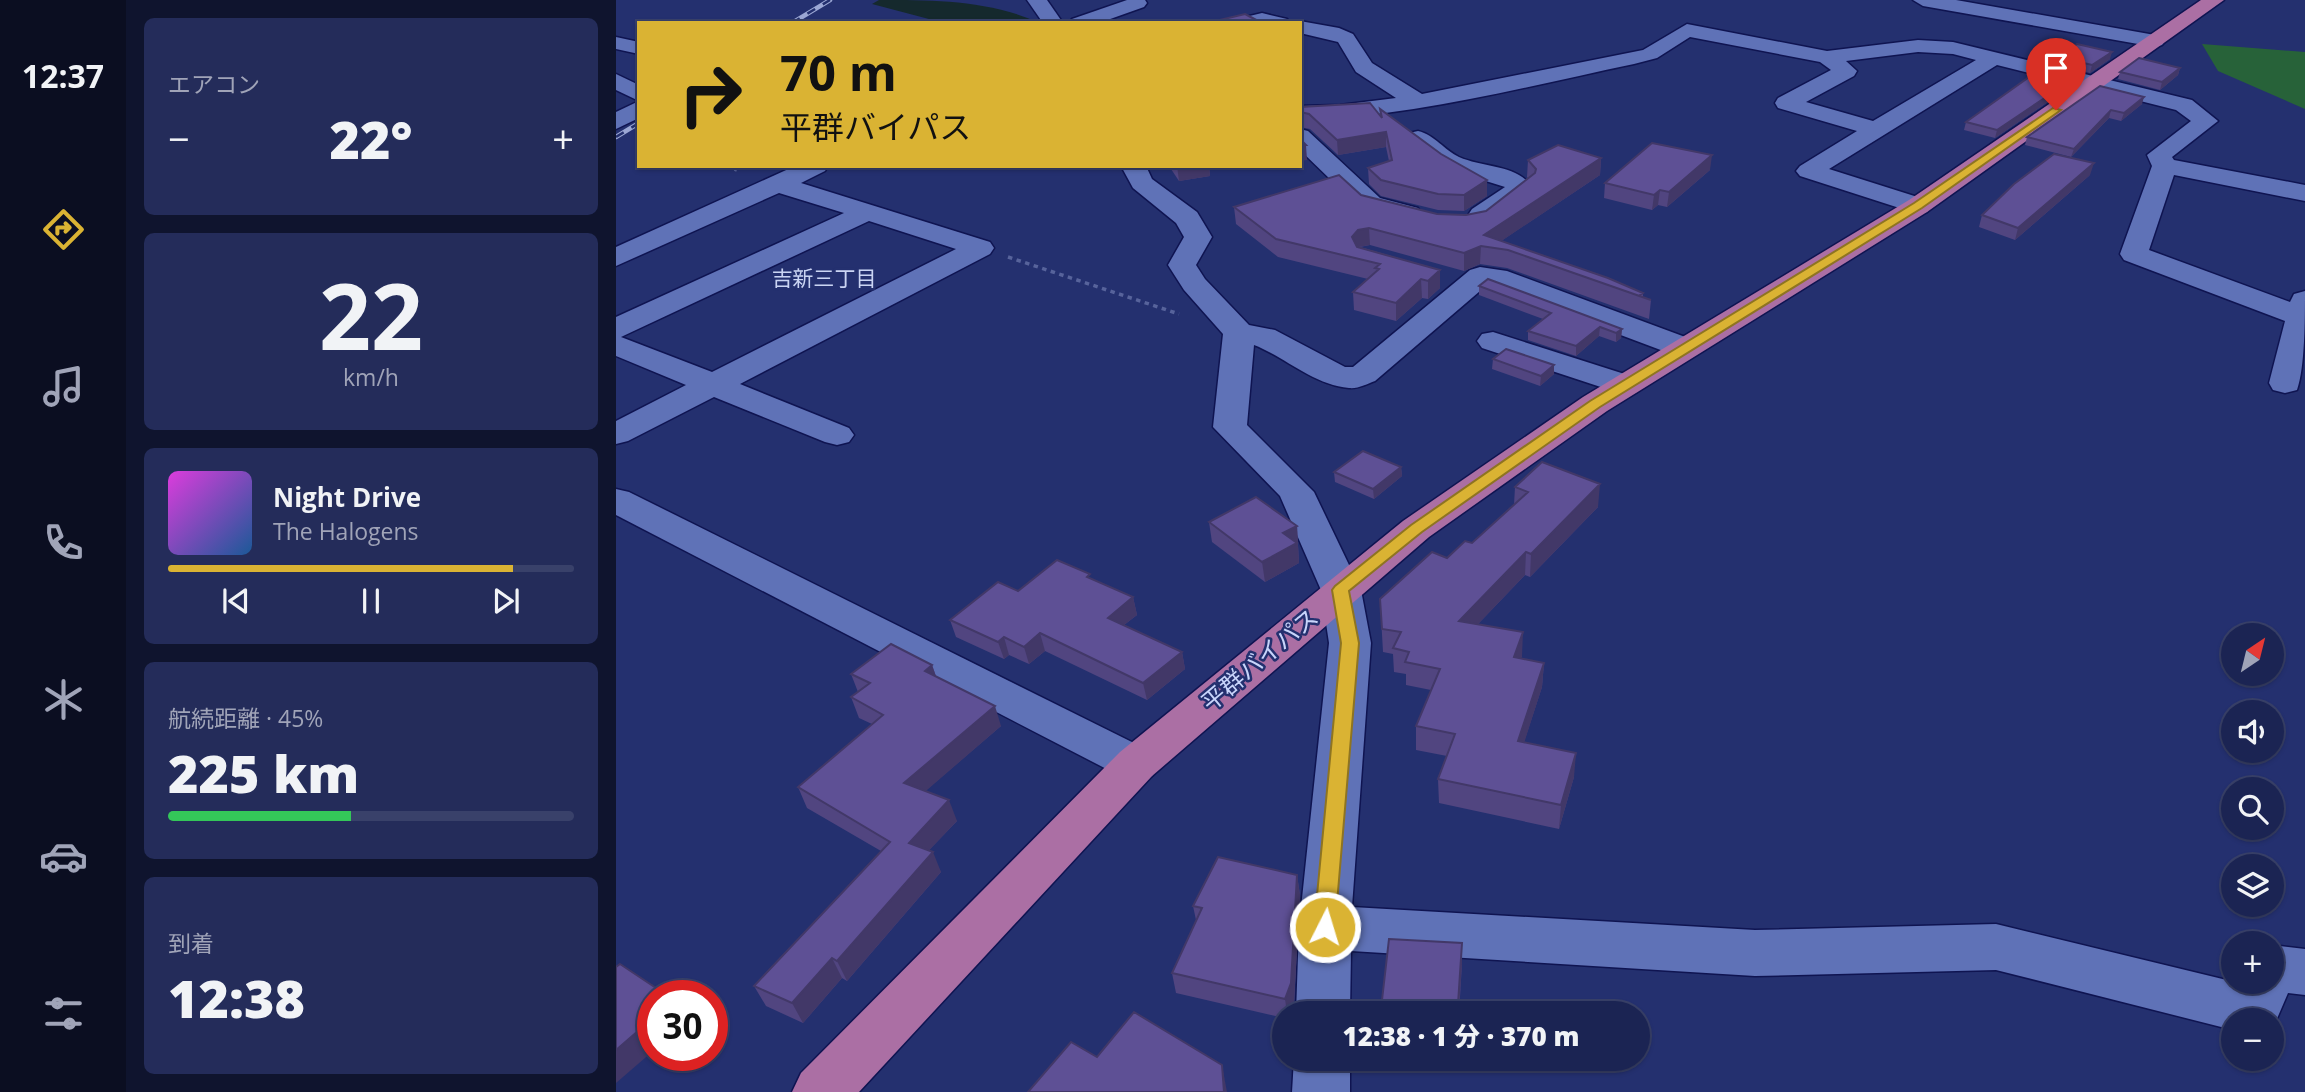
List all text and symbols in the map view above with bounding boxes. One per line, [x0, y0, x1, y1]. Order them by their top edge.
pin [2026, 38, 2086, 110]
text: 70 m [780, 39, 897, 105]
icon: right [665, 49, 756, 140]
icon: arrive [2037, 49, 2075, 87]
text: 12:37 [22, 54, 104, 97]
text: エアコン [168, 68, 260, 100]
text: 22° [330, 103, 412, 174]
text: 平群バイパス [780, 105, 971, 148]
text: − [168, 112, 190, 164]
text: + [552, 112, 574, 164]
icon: directions [39, 205, 88, 254]
text: 22 [319, 253, 423, 377]
district label: 吉新三丁目 [772, 264, 877, 292]
text: km/h [343, 361, 399, 393]
icon: music [39, 362, 88, 411]
text: Night Drive [273, 479, 421, 515]
text: The Halogens [273, 515, 419, 547]
icon: phone [39, 518, 88, 567]
icon: previous [217, 582, 255, 620]
icon: pause [352, 582, 390, 620]
icon: next [487, 582, 525, 620]
street label: 平群バイパス [1193, 600, 1325, 718]
north arrow [2221, 623, 2284, 686]
map controls [2221, 623, 2284, 1071]
icon: climate [39, 675, 88, 724]
button: sound [2221, 700, 2284, 763]
text: 航続距離 · 45% [168, 702, 323, 734]
text: 225 km [168, 737, 359, 808]
button: search [2221, 777, 2284, 840]
icon: car [39, 832, 88, 881]
button: layers [2221, 854, 2284, 917]
position arrow [1288, 890, 1362, 964]
text: 到着 [168, 927, 214, 959]
button: + [2221, 931, 2284, 994]
text: 12:38 [168, 962, 305, 1033]
speed limit sign: 30 [637, 980, 728, 1071]
icon: filters [39, 989, 88, 1038]
button: − [2221, 1008, 2284, 1071]
text: 12:38 · 1 分 · 370 m [1343, 1018, 1579, 1054]

